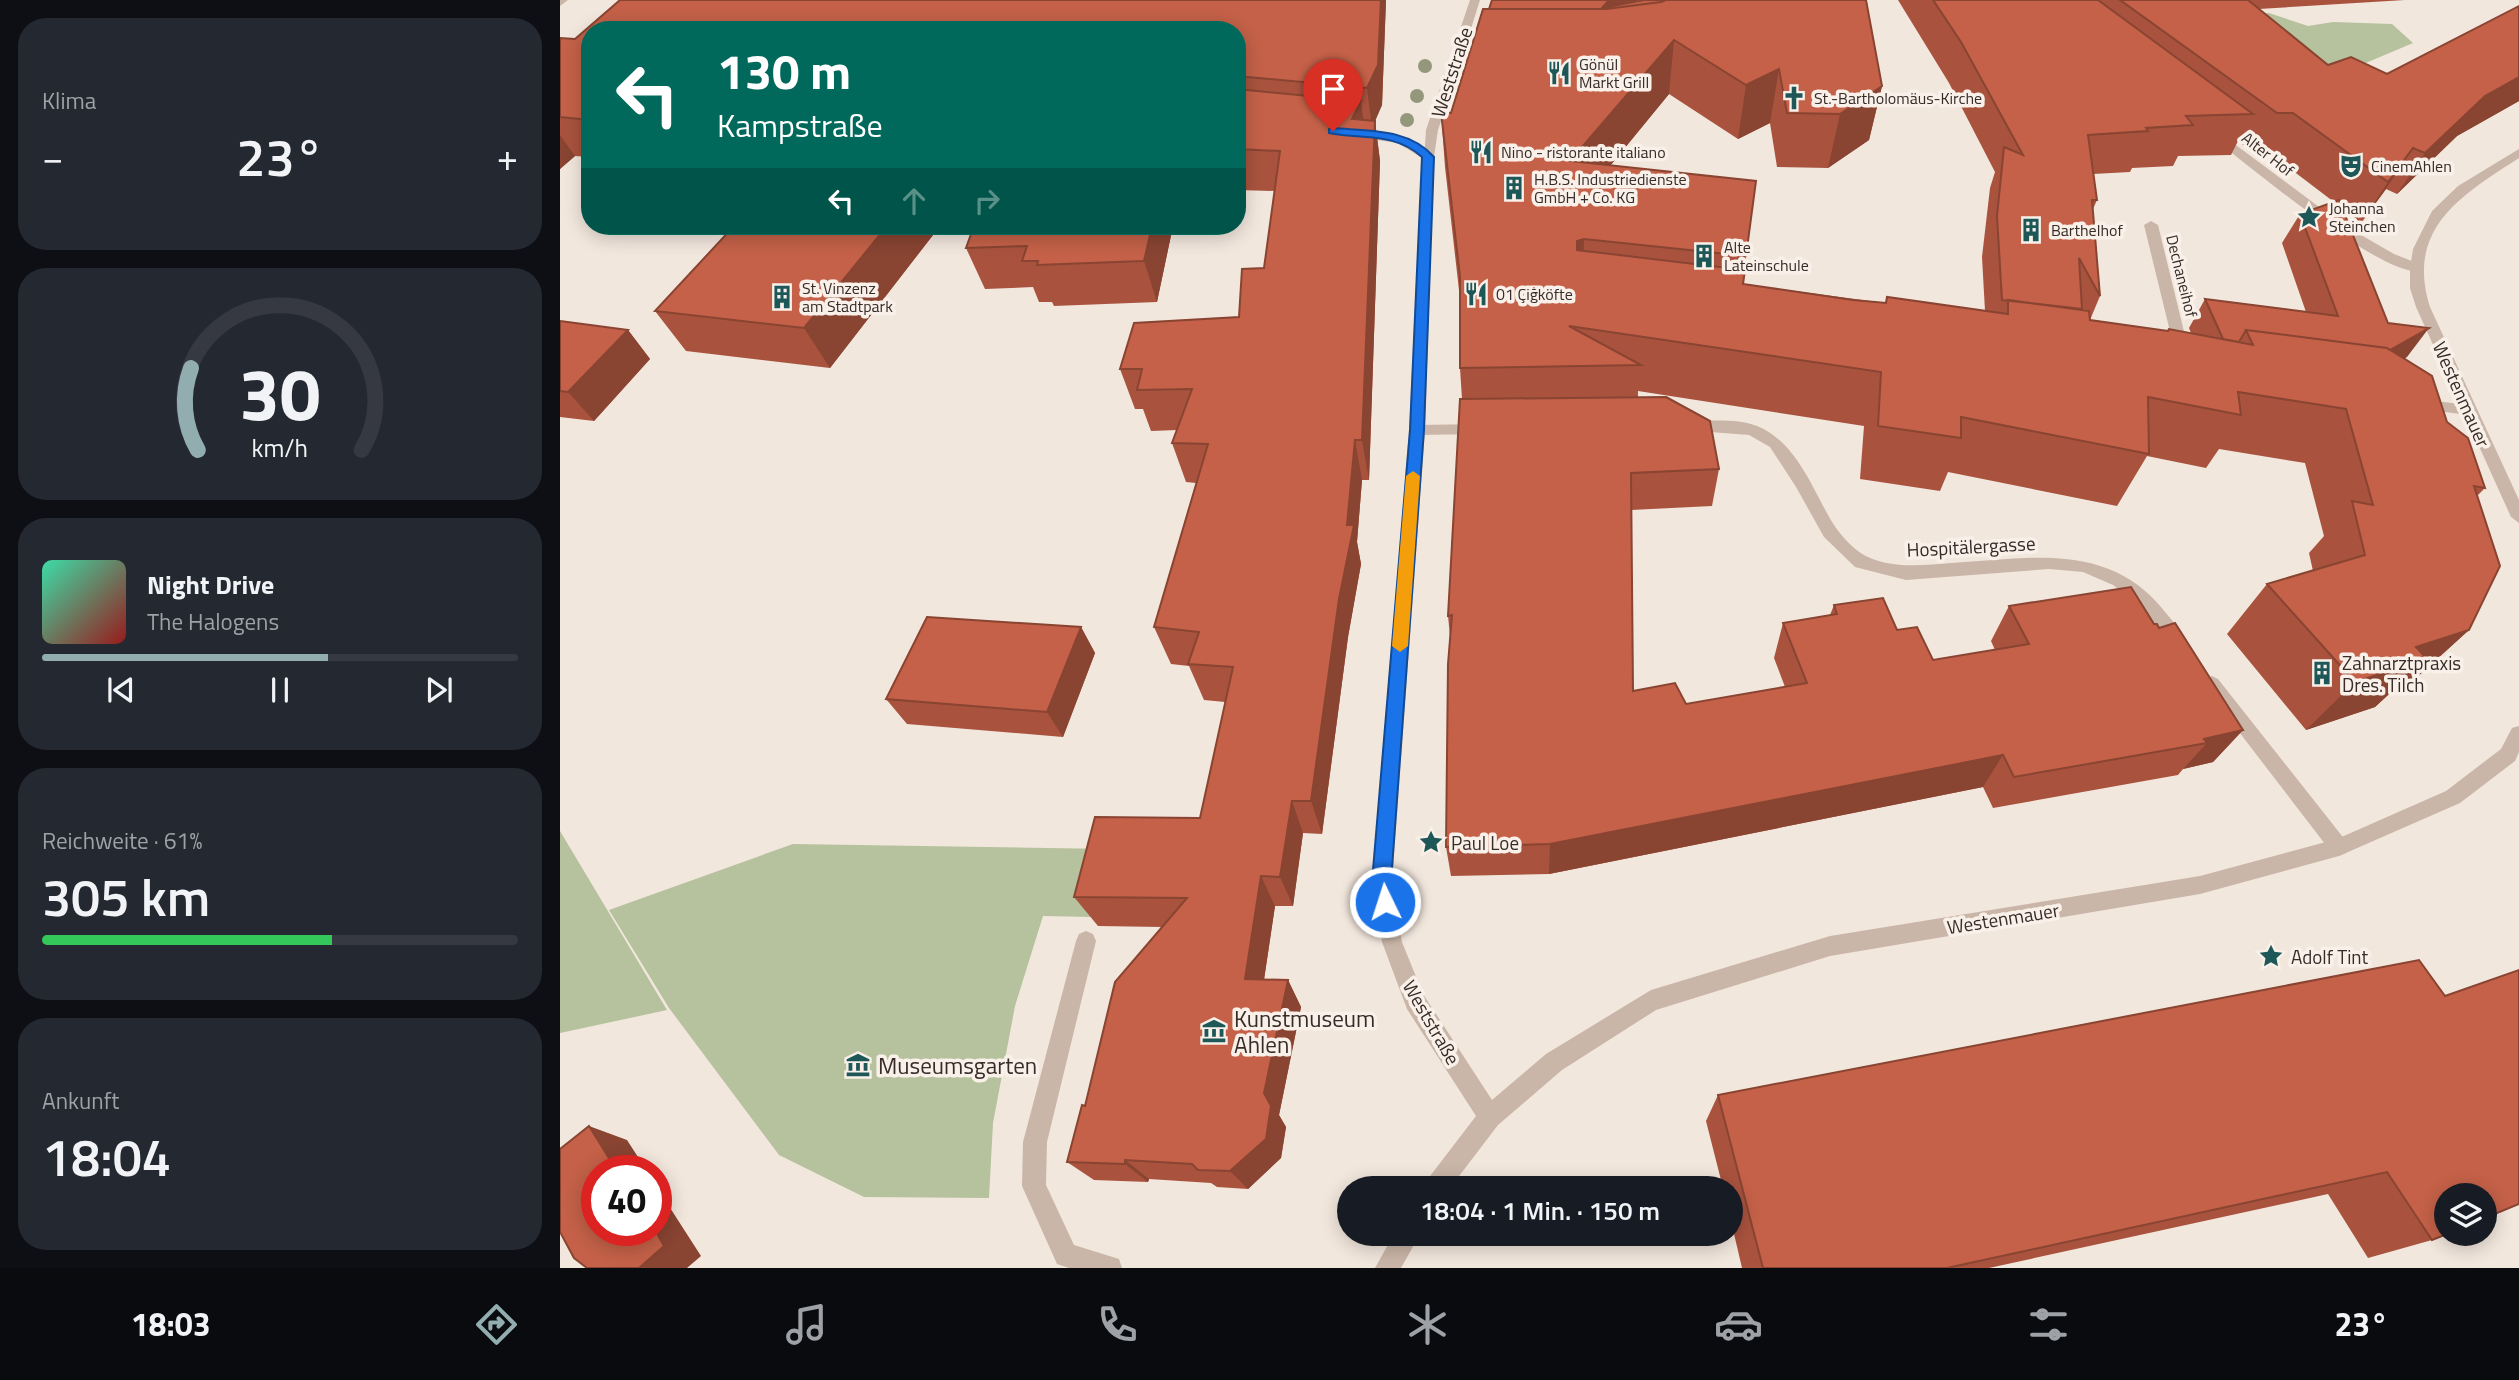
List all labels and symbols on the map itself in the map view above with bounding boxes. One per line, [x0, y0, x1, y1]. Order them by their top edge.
street label: Weststraße [1423, 23, 1479, 121]
place label: Gönül Markt Grill [1579, 52, 1649, 94]
pin [1303, 59, 1363, 131]
restaurant icon: Gönül Markt Grill [1545, 59, 1573, 87]
church icon: St.-Bartholomäus-Kirche [1780, 84, 1808, 112]
place label: St.-Bartholomäus-Kirche [1814, 86, 1982, 110]
street label: Alter Hof [2237, 126, 2300, 182]
restaurant icon: Nino - ristorante italiano [1467, 138, 1495, 166]
place label: Nino - ristorante italiano [1501, 140, 1666, 164]
theatre icon: CinemAhlen [2337, 152, 2365, 180]
place label: CinemAhlen [2371, 154, 2452, 178]
place label: H.B.S. Industriedienste GmbH + Co. KG [1534, 167, 1687, 209]
building icon: H.B.S. Industriedienste GmbH + Co. KG [1500, 174, 1528, 202]
place label: Johanna Steinchen [2329, 196, 2396, 238]
place icon: Johanna Steinchen [2295, 203, 2323, 231]
building icon: Barthelhof [2017, 216, 2045, 244]
place label: Barthelhof [2051, 218, 2123, 242]
street label: Dechaneihof [2160, 232, 2204, 321]
place label: Alte Lateinschule [1724, 235, 1809, 277]
building icon: Alte Lateinschule [1690, 242, 1718, 270]
place label: St. Vinzenz am Stadtpark [802, 276, 893, 318]
restaurant icon: 01 Çiğköfte [1462, 280, 1490, 308]
place label: 01 Çiğköfte [1496, 282, 1573, 306]
building icon: St. Vinzenz am Stadtpark [768, 283, 796, 311]
street label: Westenmauer [2426, 336, 2498, 452]
street label: Hospitälergasse [1906, 528, 2036, 564]
place label: Zahnarztpraxis Dres. Tilch [2342, 648, 2461, 699]
building icon: Zahnarztpraxis Dres. Tilch [2308, 659, 2336, 687]
place icon: Paul Loe [1417, 828, 1445, 856]
place label: Paul Loe [1451, 828, 1519, 857]
position arrow [1348, 865, 1422, 939]
street label: Westenmauer [1945, 895, 2061, 941]
place icon: Adolf Tint [2257, 942, 2285, 970]
place label: Adolf Tint [2291, 942, 2368, 971]
street label: Weststraße [1396, 974, 1468, 1070]
place label: Kunstmuseum Ahlen [1234, 1001, 1375, 1062]
museum icon: Kunstmuseum Ahlen [1200, 1017, 1228, 1045]
place label: Museumsgarten [878, 1048, 1037, 1083]
museum icon: Museumsgarten [844, 1051, 872, 1079]
speed limit sign: 40 [581, 1155, 672, 1246]

